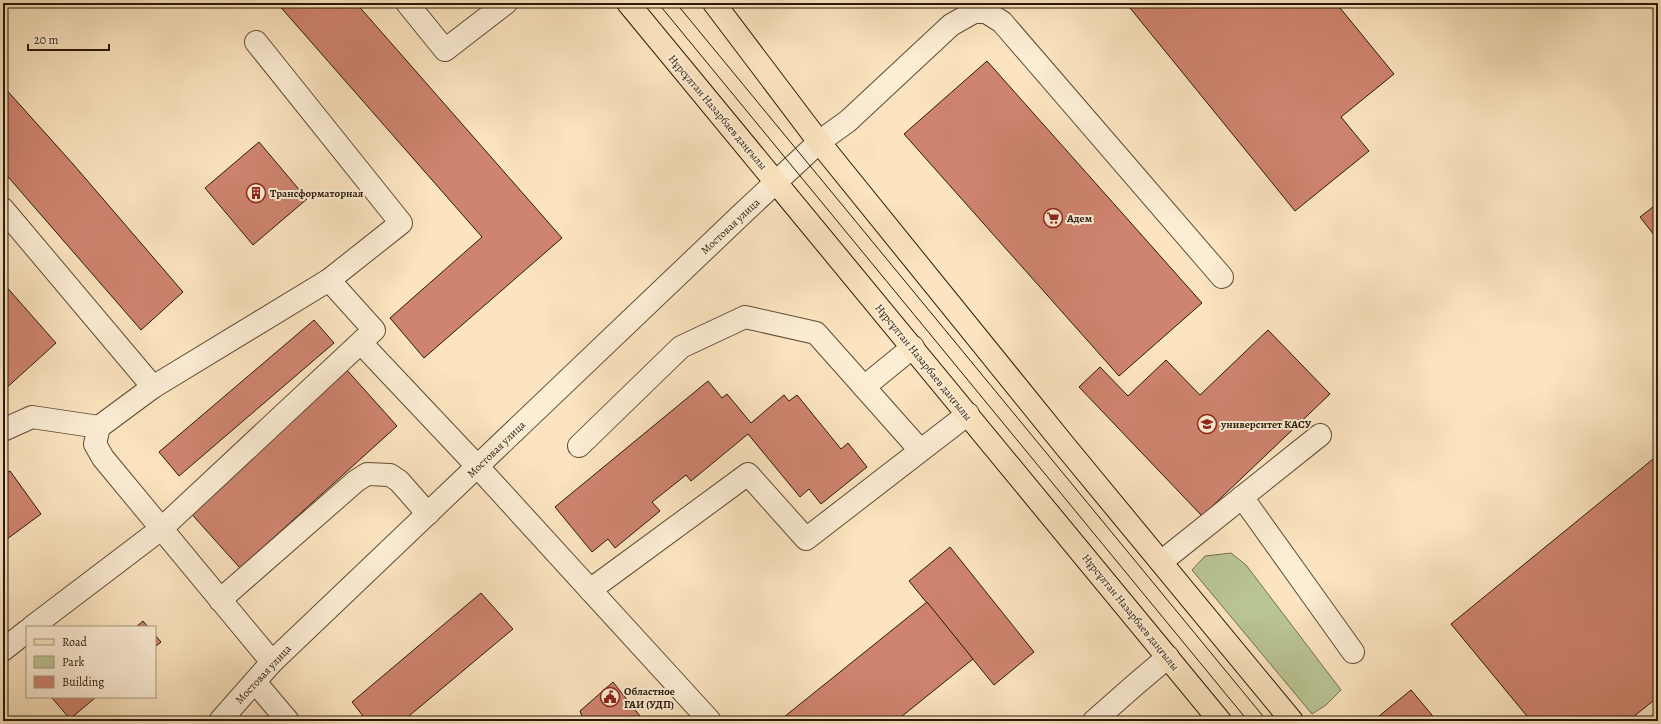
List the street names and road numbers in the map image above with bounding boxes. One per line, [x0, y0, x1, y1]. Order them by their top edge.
street label: Нұрсұлтан Назарбаев даңғылы [665, 51, 770, 173]
street label: Мостовая улица [698, 194, 764, 258]
street label: Нұрсұлтан Назарбаев даңғылы [872, 301, 975, 424]
street label: Мостовая улица [464, 417, 529, 481]
street label: Нұрсұлтан Назарбаев даңғылы [1079, 551, 1182, 674]
street label: Мостовая улица [232, 641, 295, 707]

